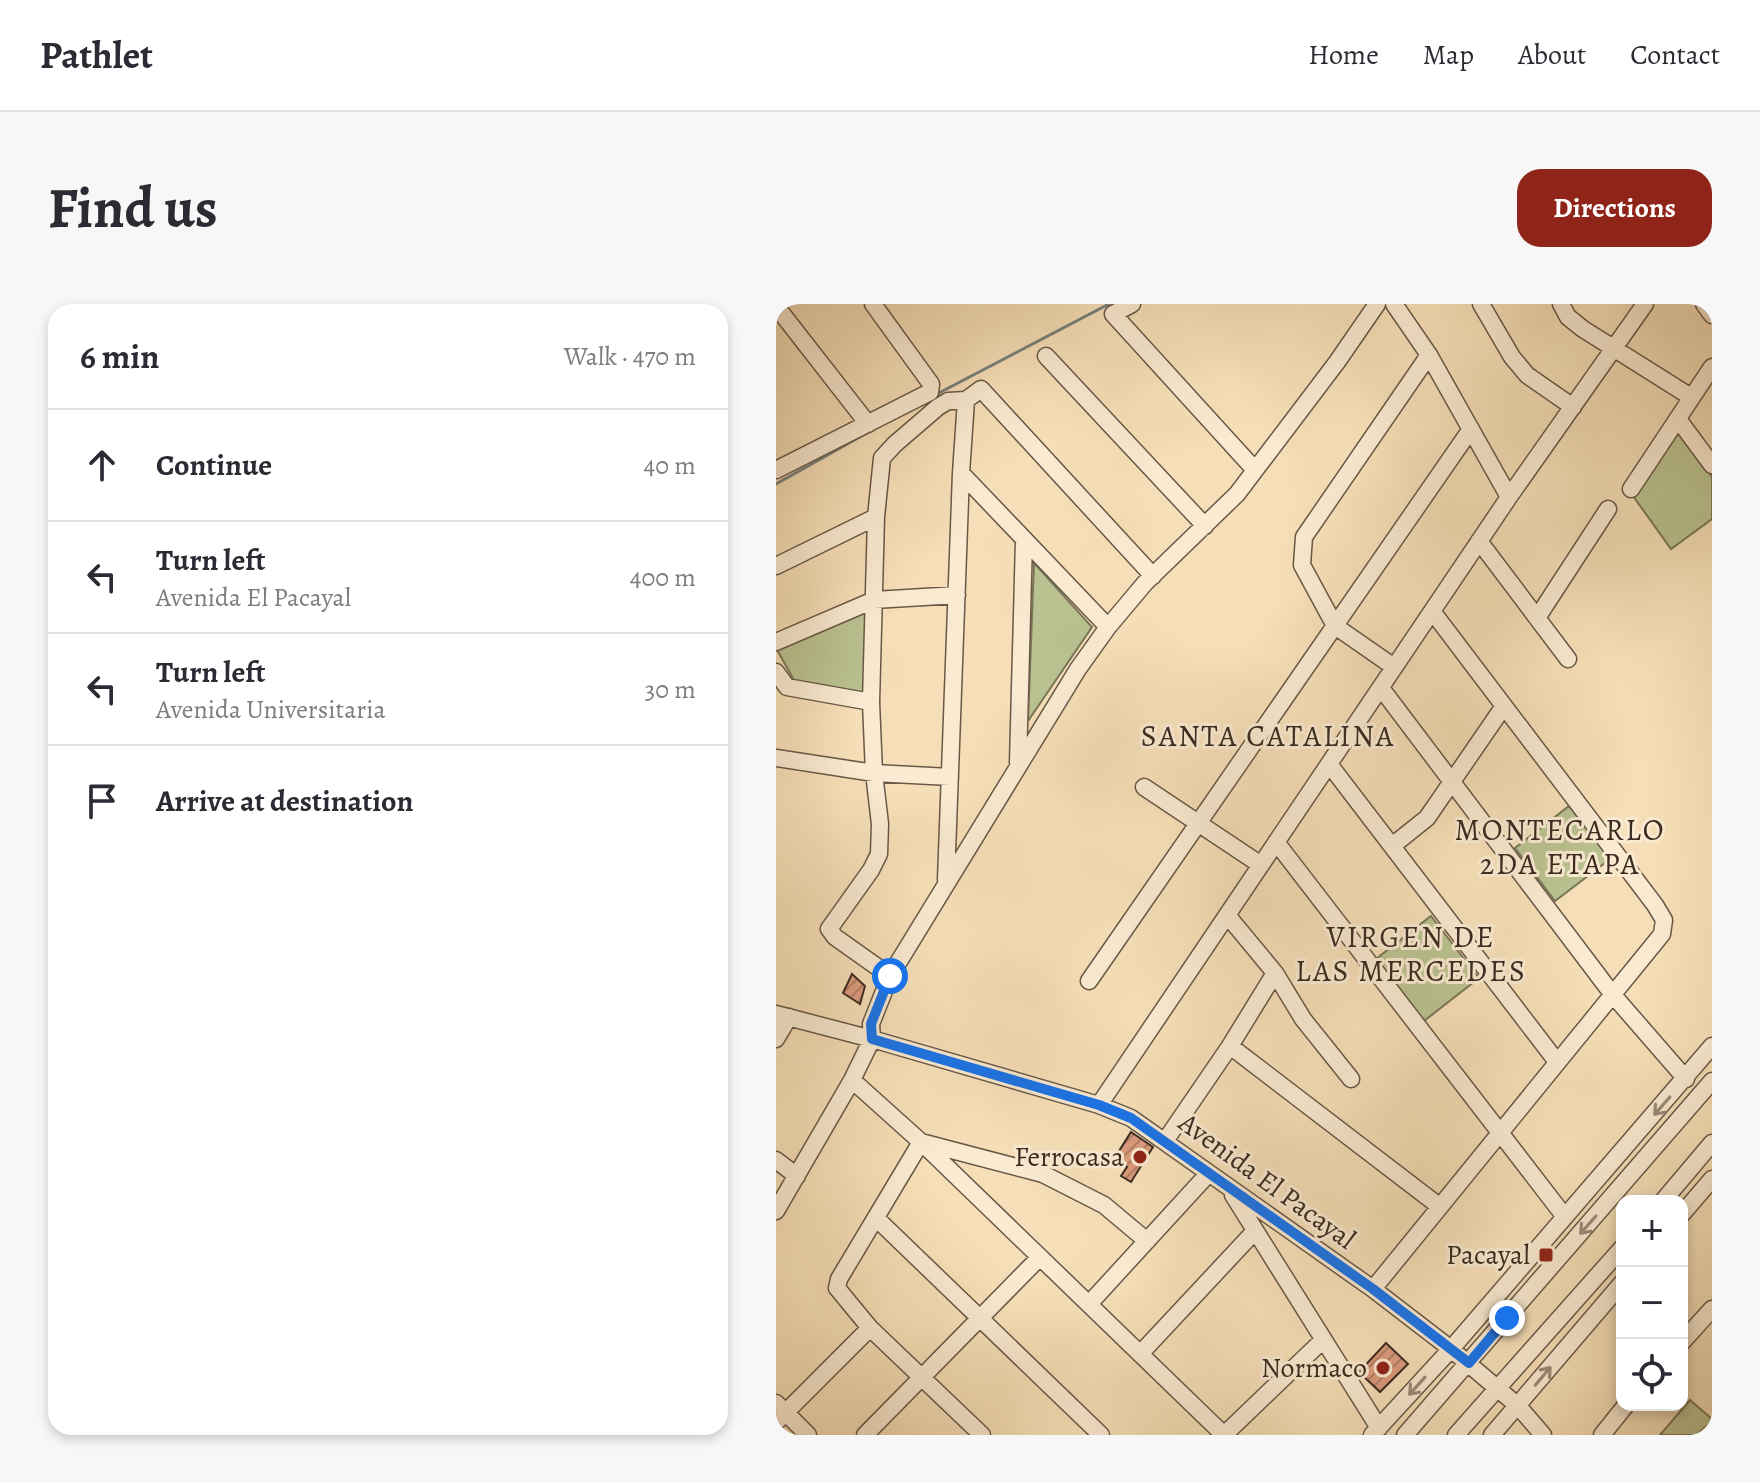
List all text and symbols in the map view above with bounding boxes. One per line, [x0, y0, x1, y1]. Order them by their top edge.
text: Pathlet [40, 29, 153, 81]
text: Home [1308, 36, 1379, 74]
text: Map [1423, 36, 1474, 74]
text: About [1518, 36, 1586, 74]
text: Contact [1630, 36, 1720, 74]
button: Directions [1517, 169, 1712, 247]
text: Find us [48, 170, 218, 246]
text: 6 min [80, 333, 159, 380]
text: Walk · 470 m [564, 339, 696, 374]
icon: ahead [80, 443, 124, 487]
text: Continue [156, 445, 272, 485]
text: 40 m [644, 448, 696, 483]
text: Turn left [156, 540, 265, 580]
icon: left [80, 555, 124, 599]
text: 400 m [630, 560, 696, 595]
text: Avenida El Pacayal [156, 580, 351, 615]
text: Turn left [156, 652, 265, 692]
icon: left [80, 667, 124, 711]
text: 30 m [645, 672, 696, 707]
text: Avenida Universitaria [156, 692, 386, 727]
district label: SANTA CATALINA [1141, 716, 1395, 756]
icon: arrive [80, 779, 124, 823]
text: Arrive at destination [156, 781, 413, 821]
district label: MONTECARLO 2DA ETAPA [1455, 810, 1665, 884]
district label: VIRGEN DE LAS MERCEDES [1295, 917, 1527, 991]
route start [872, 958, 908, 994]
one-way arrow [1654, 1095, 1672, 1115]
street label: Avenida El Pacayal [1170, 1103, 1363, 1258]
place label: Ferrocasa [1014, 1138, 1124, 1176]
marker: Ferrocasa [1131, 1148, 1149, 1166]
map controls [1616, 1195, 1688, 1411]
button: + [1616, 1195, 1688, 1267]
one-way arrow [1579, 1214, 1597, 1235]
place label: Pacayal [1446, 1236, 1530, 1274]
marker: Pacayal [1537, 1246, 1555, 1264]
button: − [1616, 1267, 1688, 1339]
route end [1489, 1300, 1525, 1336]
button: locate [1616, 1339, 1688, 1411]
place label: Normaco [1261, 1349, 1367, 1387]
marker: Normaco [1374, 1359, 1392, 1377]
one-way arrow [1534, 1366, 1552, 1387]
one-way arrow [1409, 1375, 1427, 1395]

